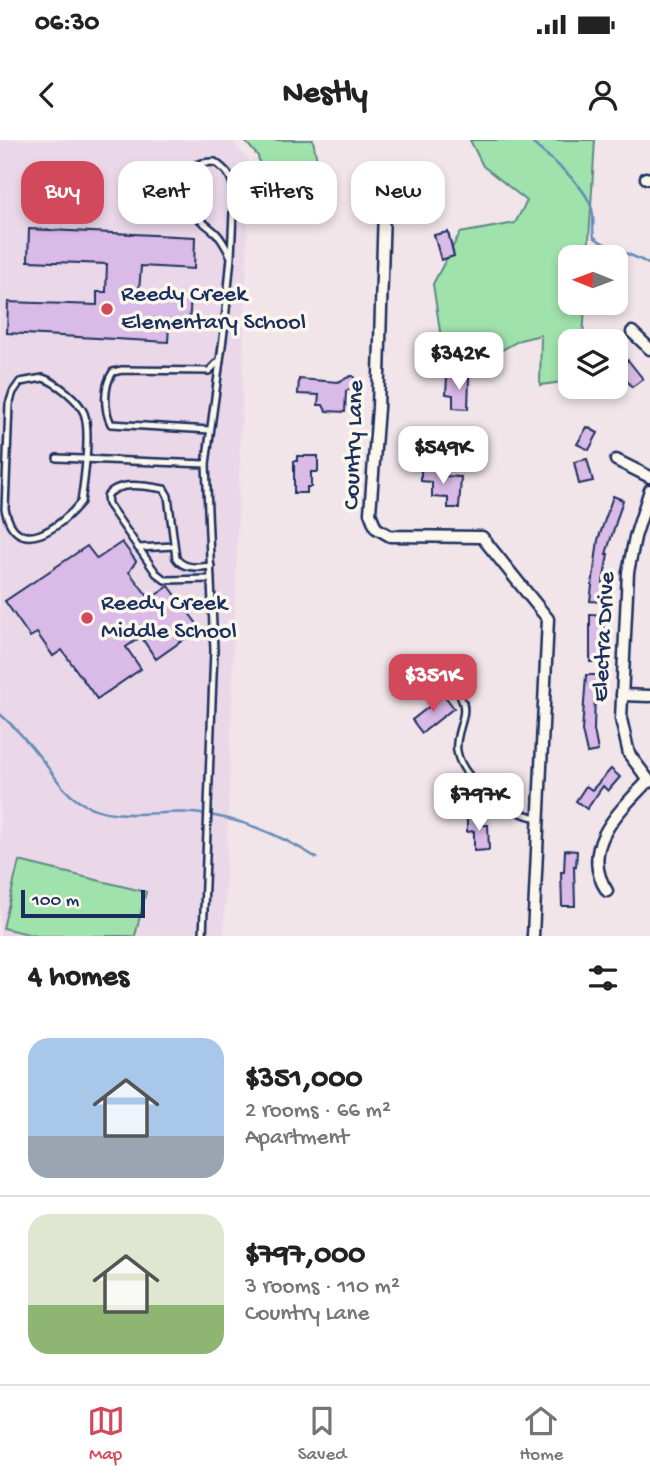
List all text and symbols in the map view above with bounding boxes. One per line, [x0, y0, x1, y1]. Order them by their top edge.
text: 06:30 [35, 9, 99, 40]
icon: back [28, 76, 66, 114]
text: Nestly [282, 76, 368, 114]
icon: person [584, 76, 622, 114]
chip: Buy [21, 161, 104, 224]
chip: Rent [118, 161, 213, 224]
chip: Filters [227, 161, 337, 224]
chip: New [351, 161, 445, 224]
north arrow [558, 245, 628, 315]
map controls [558, 245, 628, 399]
place label: Reedy Creek Elementary School [121, 281, 306, 338]
marker: Reedy Creek Elementary School [99, 301, 115, 317]
button: layers [558, 329, 628, 399]
pin: $342K [410, 332, 508, 392]
text: $342K [430, 341, 488, 368]
street label: Country Lane [338, 379, 372, 510]
pin: $549K [394, 426, 492, 486]
text: $549K [414, 435, 472, 462]
street label: Electra Drive [587, 571, 623, 703]
place label: Reedy Creek Middle School [101, 590, 237, 647]
marker: Reedy Creek Middle School [79, 610, 95, 626]
pin: $351K [384, 654, 482, 714]
text: $351K [405, 663, 461, 690]
pin: $797K [430, 774, 528, 833]
text: $797K [450, 782, 508, 809]
scale bar [21, 887, 145, 919]
text: 100 m [32, 890, 79, 913]
icon: filters [584, 959, 622, 997]
text: 4 homes [28, 961, 129, 996]
text: $351,000 [245, 1063, 362, 1098]
icon: home [84, 1066, 168, 1150]
text: 2 rooms · 66 m² [245, 1098, 391, 1125]
text: Apartment [245, 1125, 349, 1152]
text: $797,000 [245, 1239, 365, 1274]
icon: home [84, 1242, 168, 1326]
text: 3 rooms · 110 m² [245, 1274, 400, 1301]
text: Country Lane [245, 1301, 369, 1328]
tab: Map [87, 1402, 125, 1467]
tab: Saved [298, 1402, 346, 1467]
tab: Home [519, 1402, 563, 1467]

